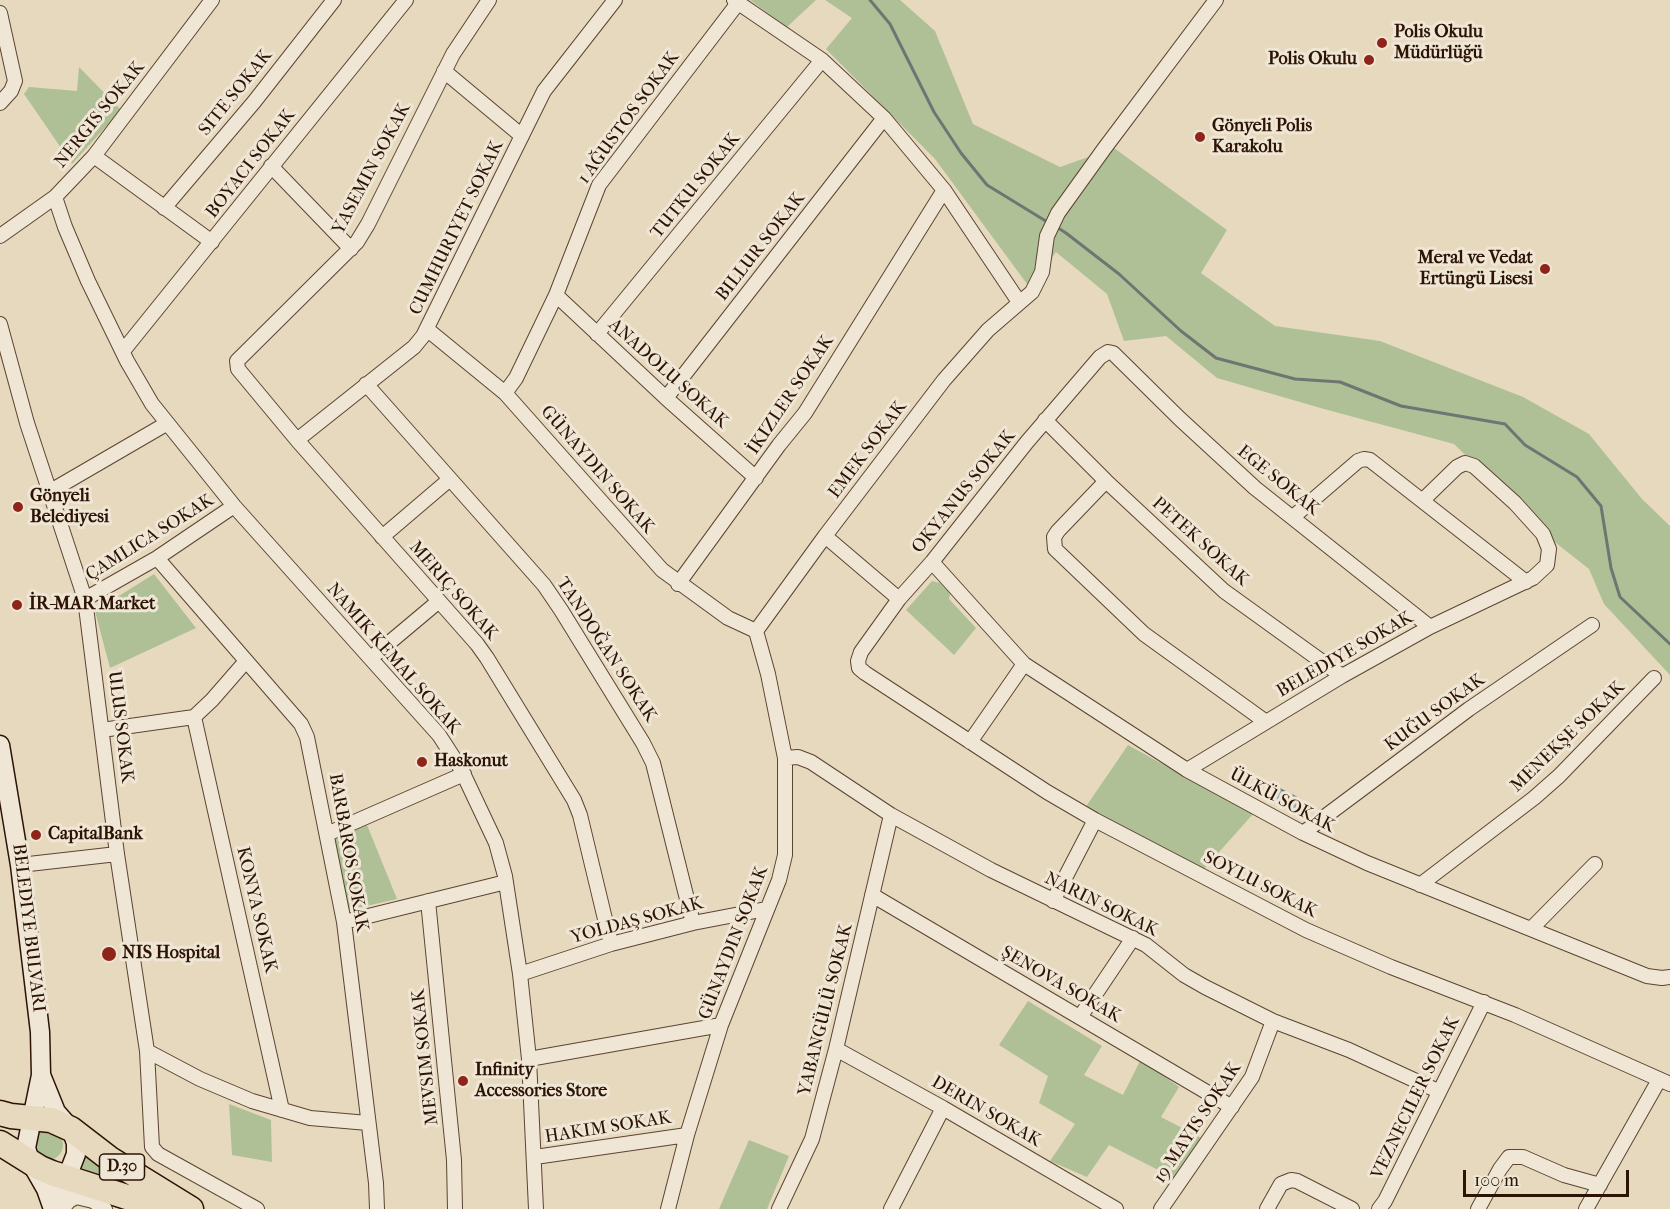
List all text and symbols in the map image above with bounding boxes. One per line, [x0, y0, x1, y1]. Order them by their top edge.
place label: Polis Okulu Müdürlüğü [1394, 22, 1483, 64]
marker: Polis Okulu Müdürlüğü [1375, 36, 1389, 50]
street label: SITE SOKAK [195, 46, 277, 140]
street label: 1 AĞUSTOS SOKAK [574, 47, 684, 189]
place label: Polis Okulu [1268, 49, 1357, 71]
marker: Polis Okulu [1362, 53, 1376, 67]
street label: NERGIS SOKAK [50, 57, 150, 173]
street label: YASEMIN SOKAK [328, 99, 416, 239]
street label: BOYACI SOKAK [202, 105, 300, 223]
place label: Gönyeli Polis Karakolu [1212, 116, 1312, 158]
street label: TUTKU SOKAK [647, 129, 745, 243]
marker: Gönyeli Polis Karakolu [1193, 130, 1207, 144]
street label: CUMHURIYET SOKAK [405, 137, 509, 319]
street label: BILLUR SOKAK [712, 188, 810, 306]
place label: Meral ve Vedat Ertüngü Lisesi [1417, 248, 1533, 290]
marker: Meral ve Vedat Ertüngü Lisesi [1538, 262, 1552, 276]
street label: ANADOLU SOKAK [604, 314, 732, 434]
street label: İKIZLER SOKAK [743, 331, 839, 459]
street label: EMEK SOKAK [824, 397, 912, 503]
street label: GÜNAYDIN SOKAK [535, 401, 659, 539]
street label: OKYANUS SOKAK [908, 426, 1020, 558]
street label: EGE SOKAK [1232, 441, 1324, 521]
place label: Gönyeli Belediyesi [30, 486, 109, 528]
street label: ÇAMLICA SOKAK [82, 490, 218, 586]
street label: PETEK SOKAK [1147, 493, 1253, 591]
marker: Gönyeli Belediyesi [11, 500, 25, 514]
street label: MERIÇ SOKAK [404, 537, 502, 645]
street label: TANDOĞAN SOKAK [551, 574, 661, 726]
street label: NAMIK KEMAL SOKAK [321, 579, 465, 739]
place label: İR-MAR Market [29, 594, 155, 616]
marker: İR-MAR Market [10, 598, 24, 612]
street label: BELEDIYE SOKAK [1273, 607, 1417, 703]
street label: KUĞU SOKAK [1381, 669, 1489, 757]
street label: ULUS SOKAK [102, 670, 138, 784]
street label: MENEKŞE SOKAK [1506, 677, 1630, 797]
place label: Haskonut [434, 751, 508, 773]
marker: Haskonut [415, 755, 429, 769]
street label: ÜLKÜ SOKAK [1225, 764, 1339, 838]
street label: BARBAROS SOKAK [323, 772, 373, 934]
place label: CapitalBank [48, 824, 143, 846]
marker: CapitalBank [29, 828, 43, 842]
street label: BELEDIYE BULVARI [7, 842, 49, 1014]
street label: KONYA SOKAK [231, 845, 281, 975]
street label: SOYLU SOKAK [1199, 847, 1321, 923]
street label: GÜNAYDIN SOKAK [695, 863, 773, 1023]
street label: NARIN SOKAK [1041, 868, 1161, 942]
street label: YOLDAŞ SOKAK [569, 893, 705, 949]
street label: YABANGÜLÜ SOKAK [794, 922, 858, 1098]
street label: ŞENOVA SOKAK [997, 942, 1125, 1028]
place label: NIS Hospital [122, 943, 220, 965]
marker: NIS Hospital [100, 945, 118, 963]
street label: MEVSIM SOKAK [408, 988, 444, 1126]
street label: VEZNECILER SOKAK [1367, 1013, 1465, 1183]
street label: 19 MAYIS SOKAK [1150, 1058, 1246, 1188]
place label: Infinity Accessories Store [475, 1060, 607, 1102]
street label: DERIN SOKAK [927, 1072, 1045, 1152]
marker: Infinity Accessories Store [456, 1074, 470, 1088]
street label: HAKIM SOKAK [543, 1107, 673, 1149]
road number: D.30 [100, 1154, 144, 1180]
scale bar [1466, 1158, 1632, 1196]
text: 100 m [1474, 1170, 1519, 1191]

